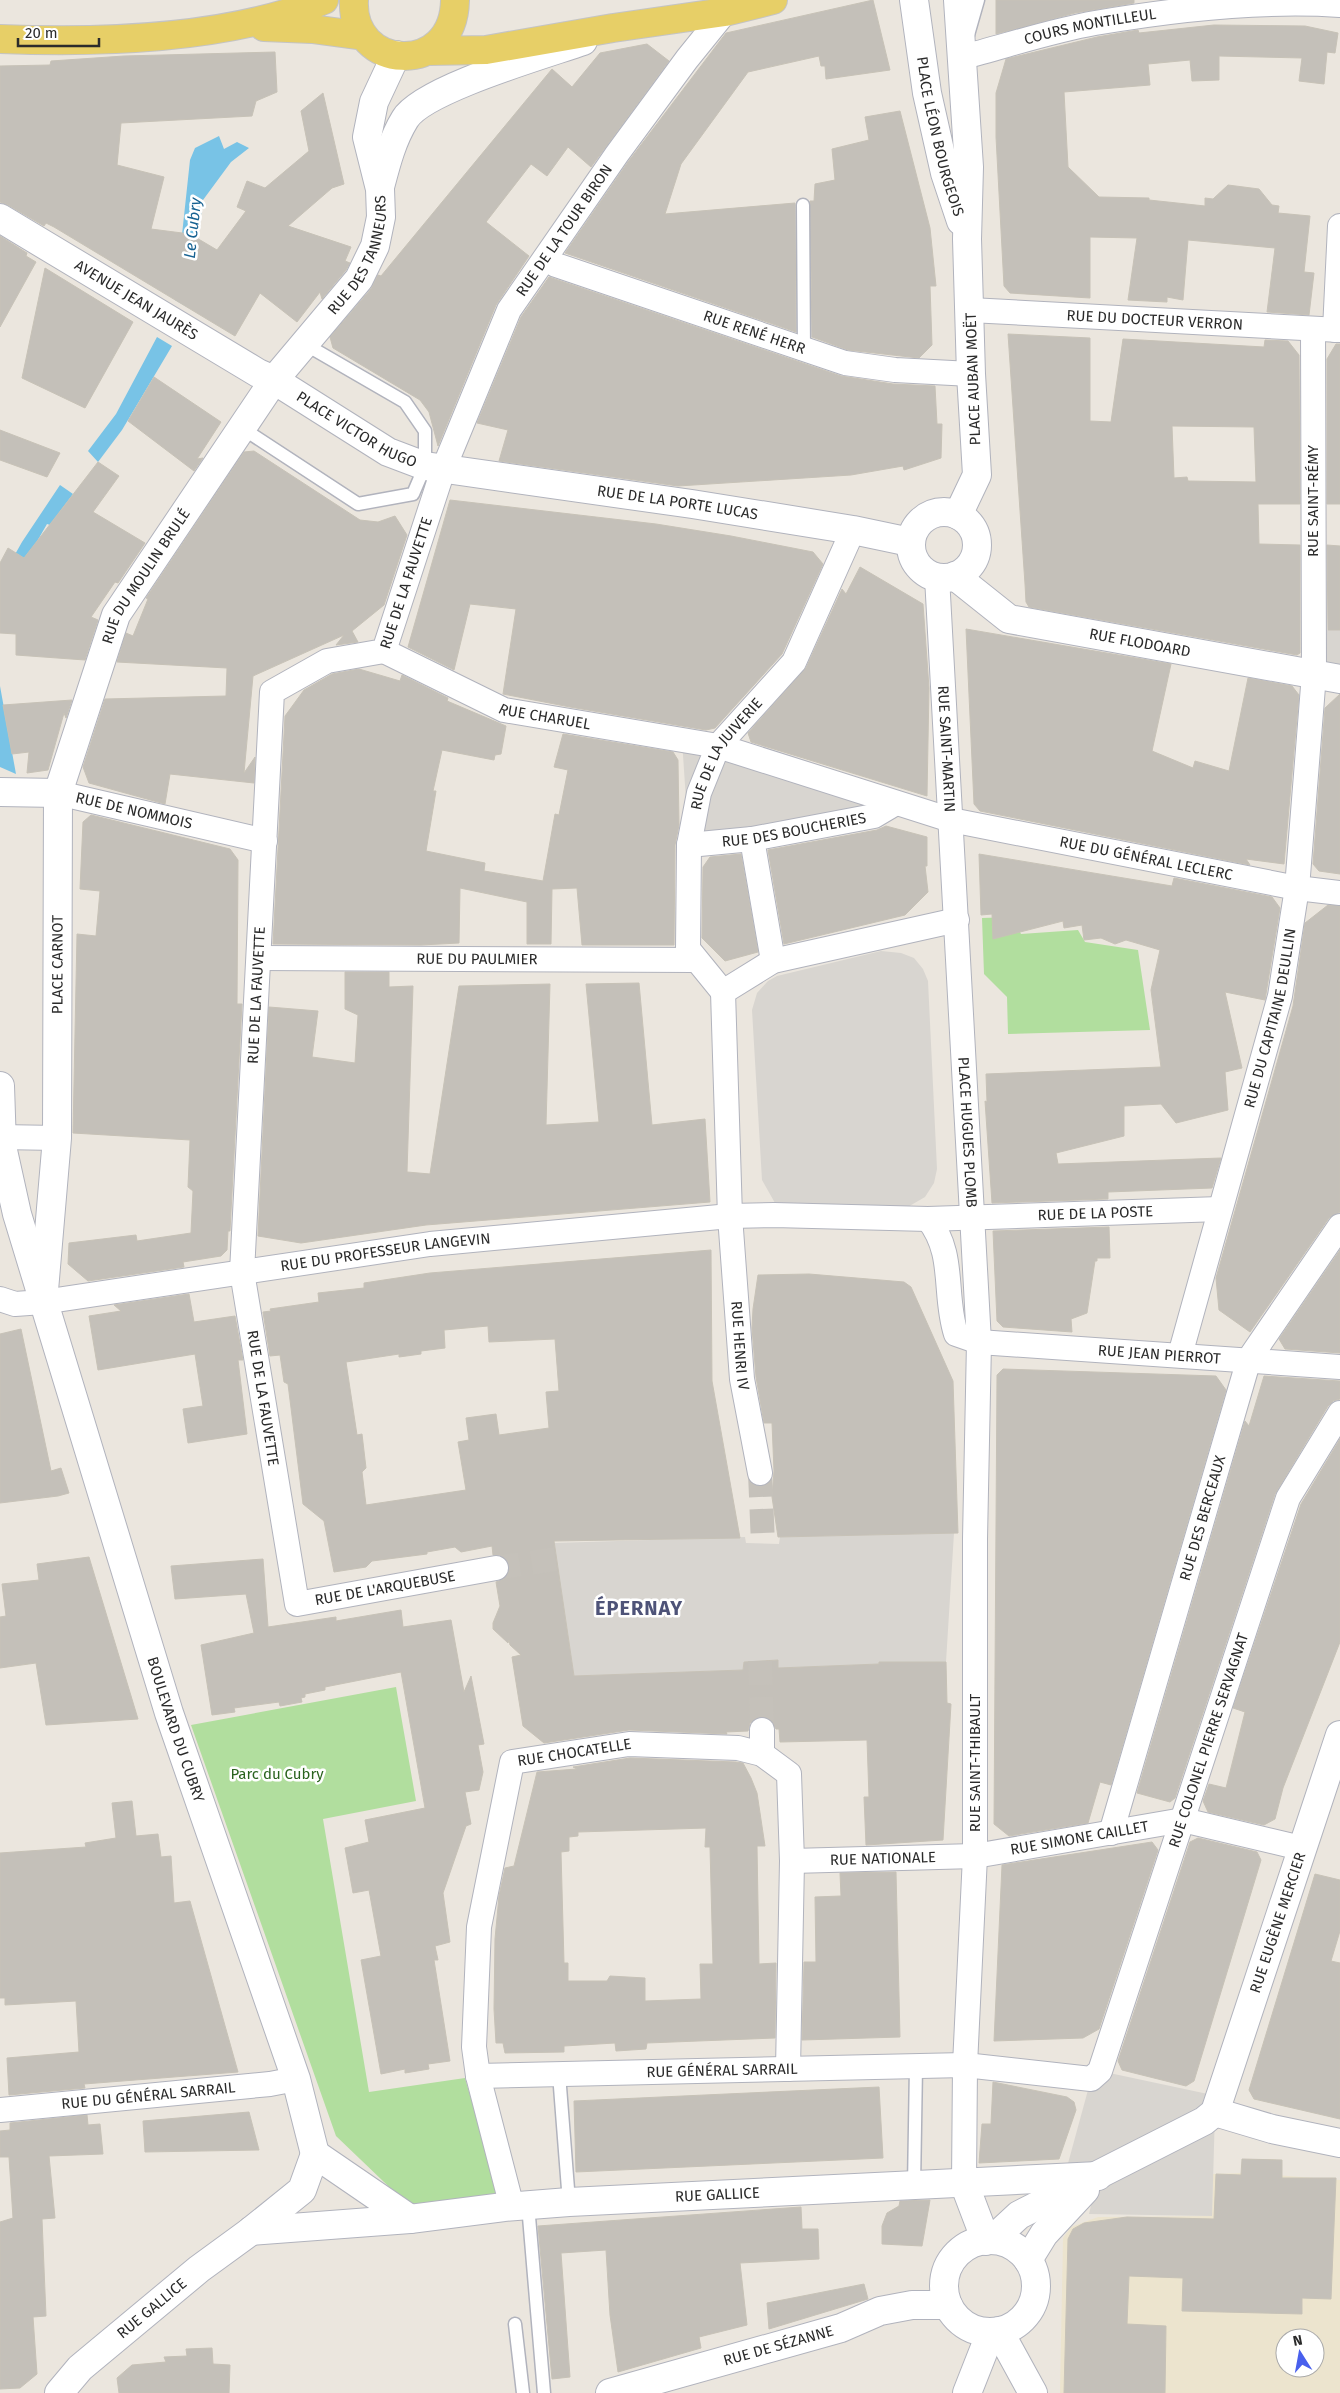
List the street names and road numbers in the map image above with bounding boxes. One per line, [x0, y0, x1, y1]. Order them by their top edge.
street label: COURS MONTILLEUL [1022, 5, 1158, 49]
street label: PLACE LÉON BOURGEOIS [913, 55, 968, 219]
street label: RUE DE LA TOUR BIRON [512, 161, 616, 300]
street label: RUE DES TANNEURS [324, 195, 391, 318]
street label: AVENUE JEAN JAURÈS [71, 256, 201, 344]
street label: RUE DU DOCTEUR VERRON [1066, 306, 1243, 334]
street label: RUE RENÉ HERR [701, 307, 808, 358]
street label: PLACE AUBAN MOËT [962, 312, 984, 446]
street label: PLACE VICTOR HUGO [293, 387, 419, 471]
street label: RUE SAINT-RÉMY [1304, 444, 1322, 557]
street label: RUE DE LA PORTE LUCAS [596, 482, 759, 524]
street label: RUE DU MOULIN BRULÉ [98, 505, 194, 646]
street label: RUE DE LA FAUVETTE [376, 515, 436, 651]
street label: RUE FLODOARD [1088, 625, 1192, 661]
street label: RUE SAINT-MARTIN [934, 685, 959, 813]
street label: RUE DE LA JUIVERIE [687, 694, 766, 812]
street label: RUE CHARUEL [496, 700, 592, 733]
street label: RUE DE NOMMOIS [74, 788, 194, 833]
street label: RUE DES BOUCHERIES [721, 809, 868, 851]
street label: RUE DU GÉNÉRAL LECLERC [1058, 833, 1235, 884]
street label: PLACE CARNOT [48, 915, 67, 1014]
street label: RUE DE LA FAUVETTE [244, 926, 269, 1064]
street label: RUE DU CAPITAINE DEULLIN [1240, 927, 1300, 1110]
street label: RUE DU PAULMIER [416, 950, 538, 968]
street label: PLACE HUGUES PLOMB [954, 1056, 981, 1208]
street label: RUE DE LA POSTE [1037, 1202, 1153, 1224]
street label: RUE DU PROFESSEUR LANGEVIN [279, 1229, 491, 1275]
street label: RUE HENRI IV [727, 1300, 753, 1392]
street label: RUE DE LA FAUVETTE [243, 1329, 283, 1467]
street label: RUE JEAN PIERROT [1097, 1341, 1222, 1368]
street label: RUE DES BERCEAUX [1176, 1452, 1230, 1583]
street label: RUE DE L'ARQUEBUSE [313, 1567, 457, 1609]
street label: RUE COLONEL PIERRE SERVAGNAT [1165, 1630, 1252, 1850]
street label: BOULEVARD DU CUBRY [143, 1654, 209, 1805]
street label: RUE SAINT-THIBAULT [966, 1694, 984, 1832]
street label: RUE CHOCATELLE [516, 1735, 632, 1770]
street label: RUE SIMONE CAILLET [1009, 1817, 1150, 1859]
street label: RUE NATIONALE [830, 1848, 936, 1869]
street label: RUE EUGÈNE MERCIER [1246, 1850, 1309, 1995]
street label: RUE GÉNÉRAL SARRAIL [646, 2060, 798, 2081]
street label: RUE DU GÉNÉRAL SARRAIL [60, 2078, 237, 2113]
street label: RUE GALLICE [675, 2184, 760, 2206]
street label: RUE GALLICE [113, 2274, 190, 2342]
street label: RUE DE SÉZANNE [721, 2322, 836, 2370]

